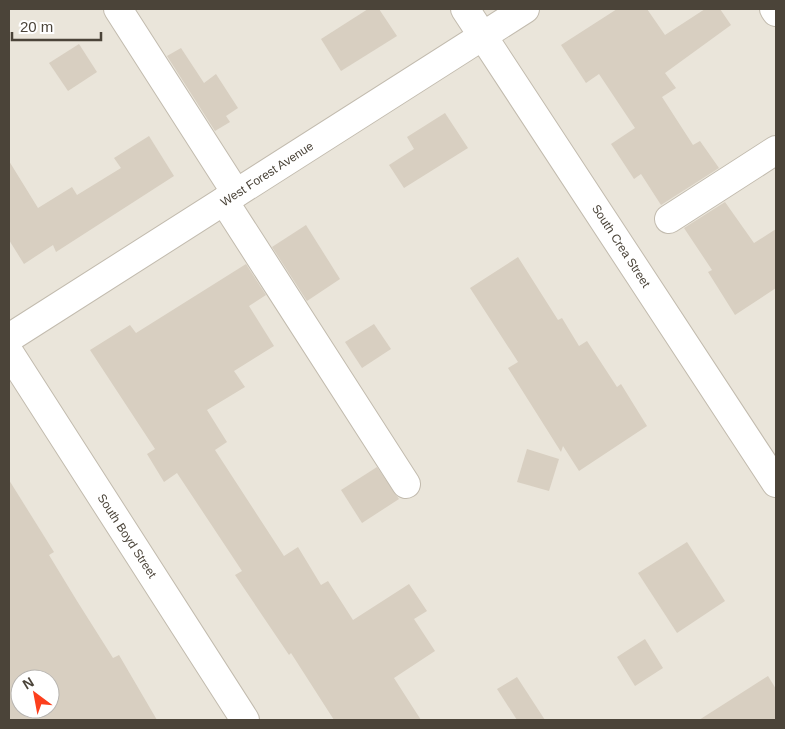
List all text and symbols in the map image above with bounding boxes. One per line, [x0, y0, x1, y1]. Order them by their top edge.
scale bar [12, 10, 101, 42]
text: 20 m [20, 18, 53, 35]
street label: West Forest Avenue [218, 139, 316, 209]
street label: South Crea Street [589, 202, 653, 291]
street label: South Boyd Street [95, 491, 160, 581]
north arrow [10, 669, 60, 719]
text: N [20, 674, 37, 692]

